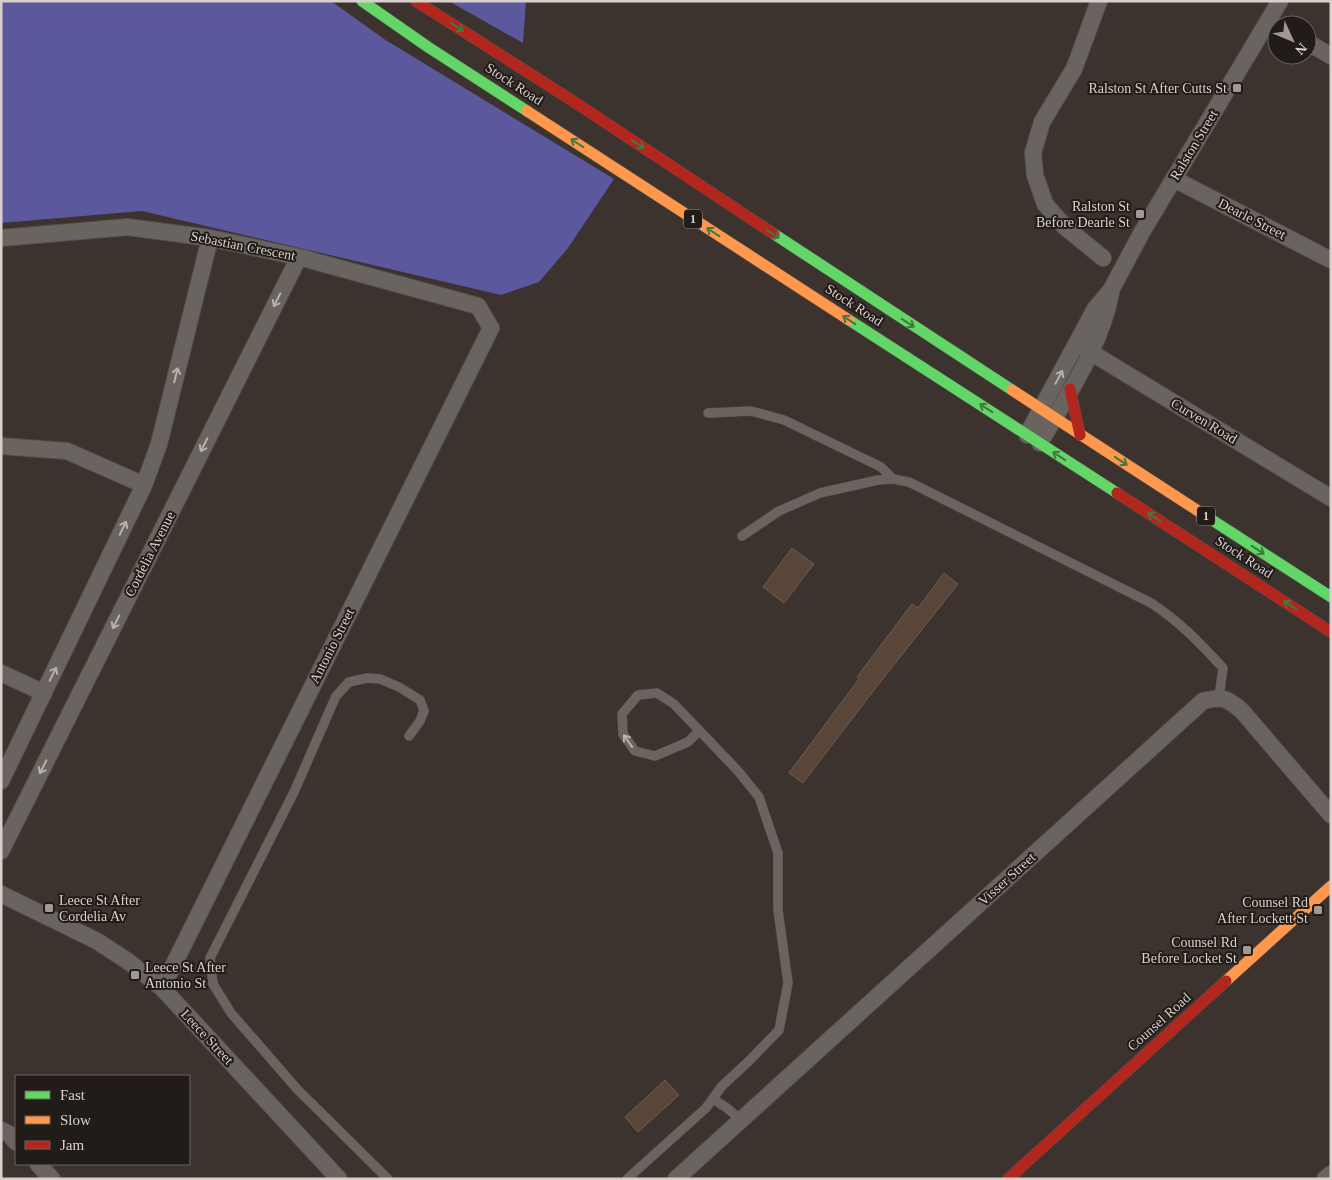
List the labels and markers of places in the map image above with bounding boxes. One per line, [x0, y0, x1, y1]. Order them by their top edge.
place label: Ralston St After Cutts St [1089, 81, 1227, 96]
marker: Ralston St After Cutts St [1231, 82, 1243, 94]
place label: Ralston St Before Dearle St [1036, 199, 1130, 230]
marker: Ralston St Before Dearle St [1134, 208, 1146, 220]
place label: Leece St After Cordelia Av [59, 893, 140, 924]
place label: Counsel Rd After Lockett St [1217, 895, 1308, 926]
marker: Leece St After Cordelia Av [43, 902, 55, 914]
marker: Counsel Rd After Lockett St [1312, 904, 1324, 916]
place label: Counsel Rd Before Locket St [1141, 935, 1237, 966]
marker: Counsel Rd Before Locket St [1241, 944, 1253, 956]
place label: Leece St After Antonio St [145, 960, 226, 991]
marker: Leece St After Antonio St [129, 969, 141, 981]

